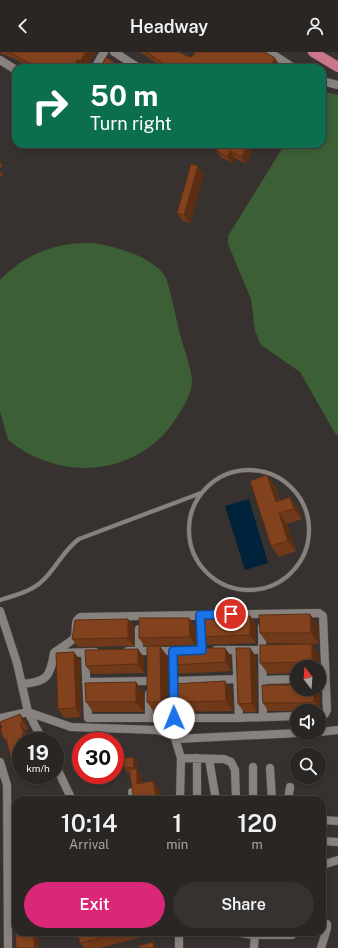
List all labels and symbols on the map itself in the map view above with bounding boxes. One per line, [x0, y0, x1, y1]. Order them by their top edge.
pin [214, 597, 248, 631]
north arrow [290, 660, 326, 696]
position arrow [153, 697, 195, 739]
speed limit sign: 30 [72, 732, 124, 784]

